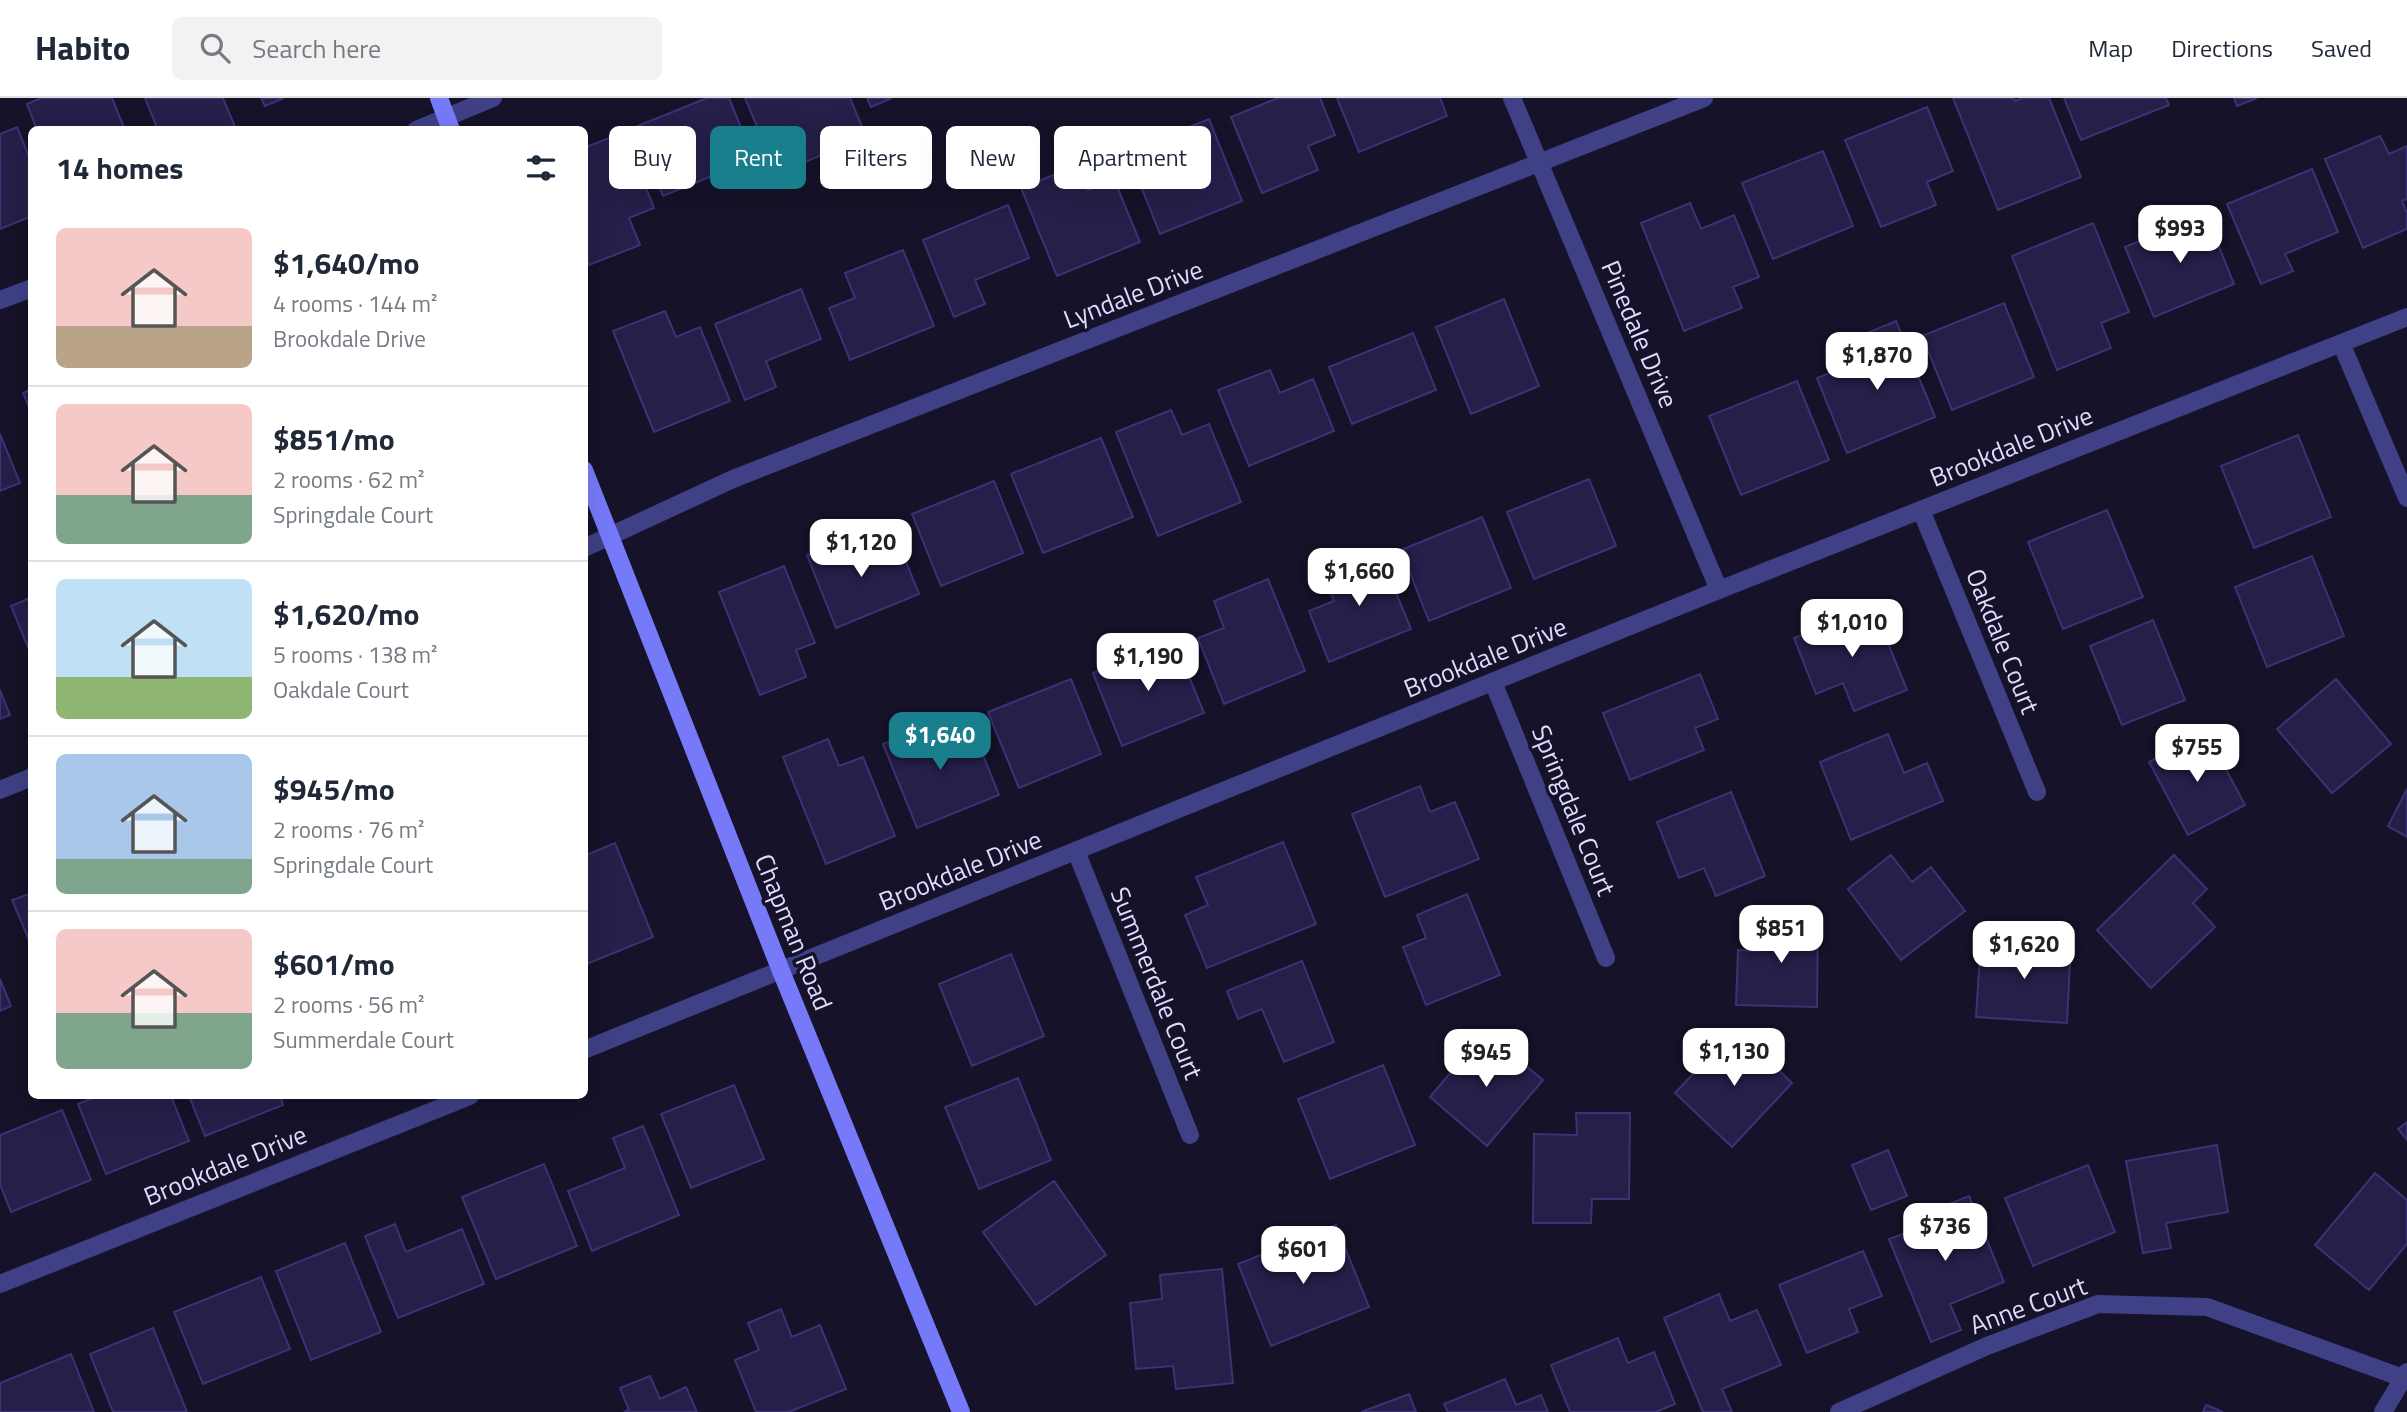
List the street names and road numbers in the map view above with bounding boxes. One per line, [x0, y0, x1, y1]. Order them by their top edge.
street label: Lyndale Drive [1058, 250, 1208, 338]
street label: Pinedale Drive [1591, 254, 1689, 414]
street label: Brookdale Drive [1924, 396, 2098, 496]
street label: Oakdale Court [1956, 563, 2050, 719]
street label: Brookdale Drive [1398, 607, 1572, 707]
street label: Springdale Court [1522, 719, 1626, 901]
street label: Brookdale Drive [873, 820, 1047, 920]
street label: Chapman Road [745, 848, 843, 1016]
street label: Summerdale Court [1101, 881, 1213, 1085]
street label: Brookdale Drive [138, 1115, 312, 1215]
street label: Anne Court [1964, 1266, 2092, 1344]

